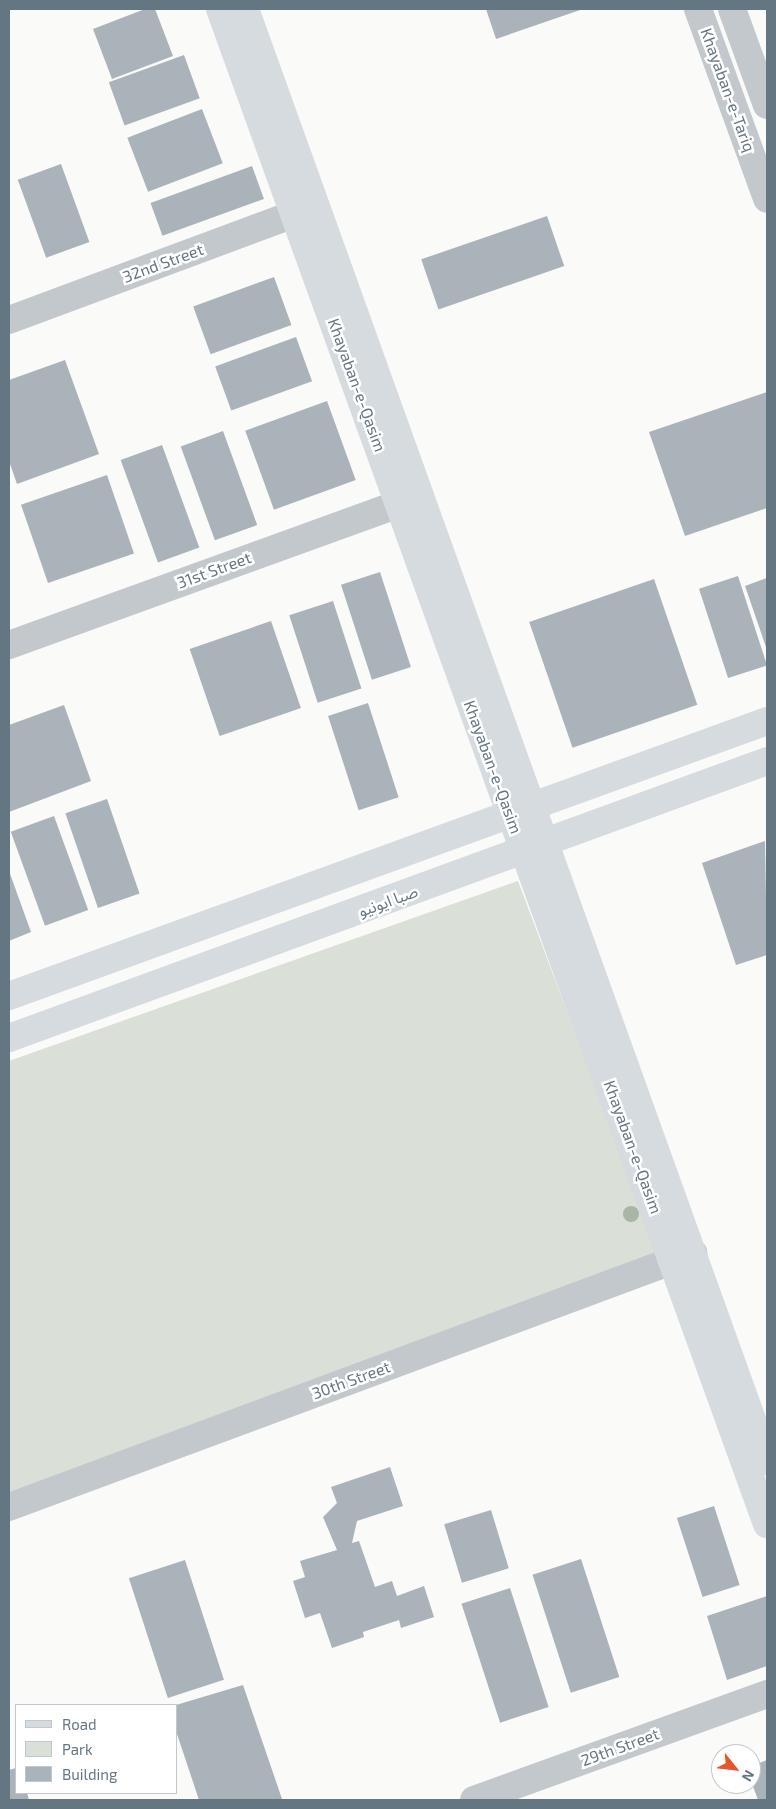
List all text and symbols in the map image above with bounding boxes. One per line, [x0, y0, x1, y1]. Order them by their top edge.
street label: Khayaban-e-Tariq [697, 26, 759, 154]
street label: 32nd Street [120, 240, 206, 286]
street label: Khayaban-e-Qasim [324, 316, 390, 454]
street label: 31st Street [174, 548, 254, 592]
street label: Khayaban-e-Qasim [460, 698, 526, 836]
street label: صبا ایونیو [356, 881, 420, 921]
street label: Khayaban-e-Qasim [600, 1078, 666, 1216]
street label: 30th Street [309, 1357, 393, 1403]
legend [15, 1704, 178, 1794]
text: Road [62, 1715, 97, 1733]
street label: 29th Street [578, 1724, 662, 1770]
text: Park [62, 1740, 93, 1758]
north arrow [711, 1744, 761, 1794]
text: Building [62, 1765, 117, 1783]
text: N [739, 1767, 759, 1785]

